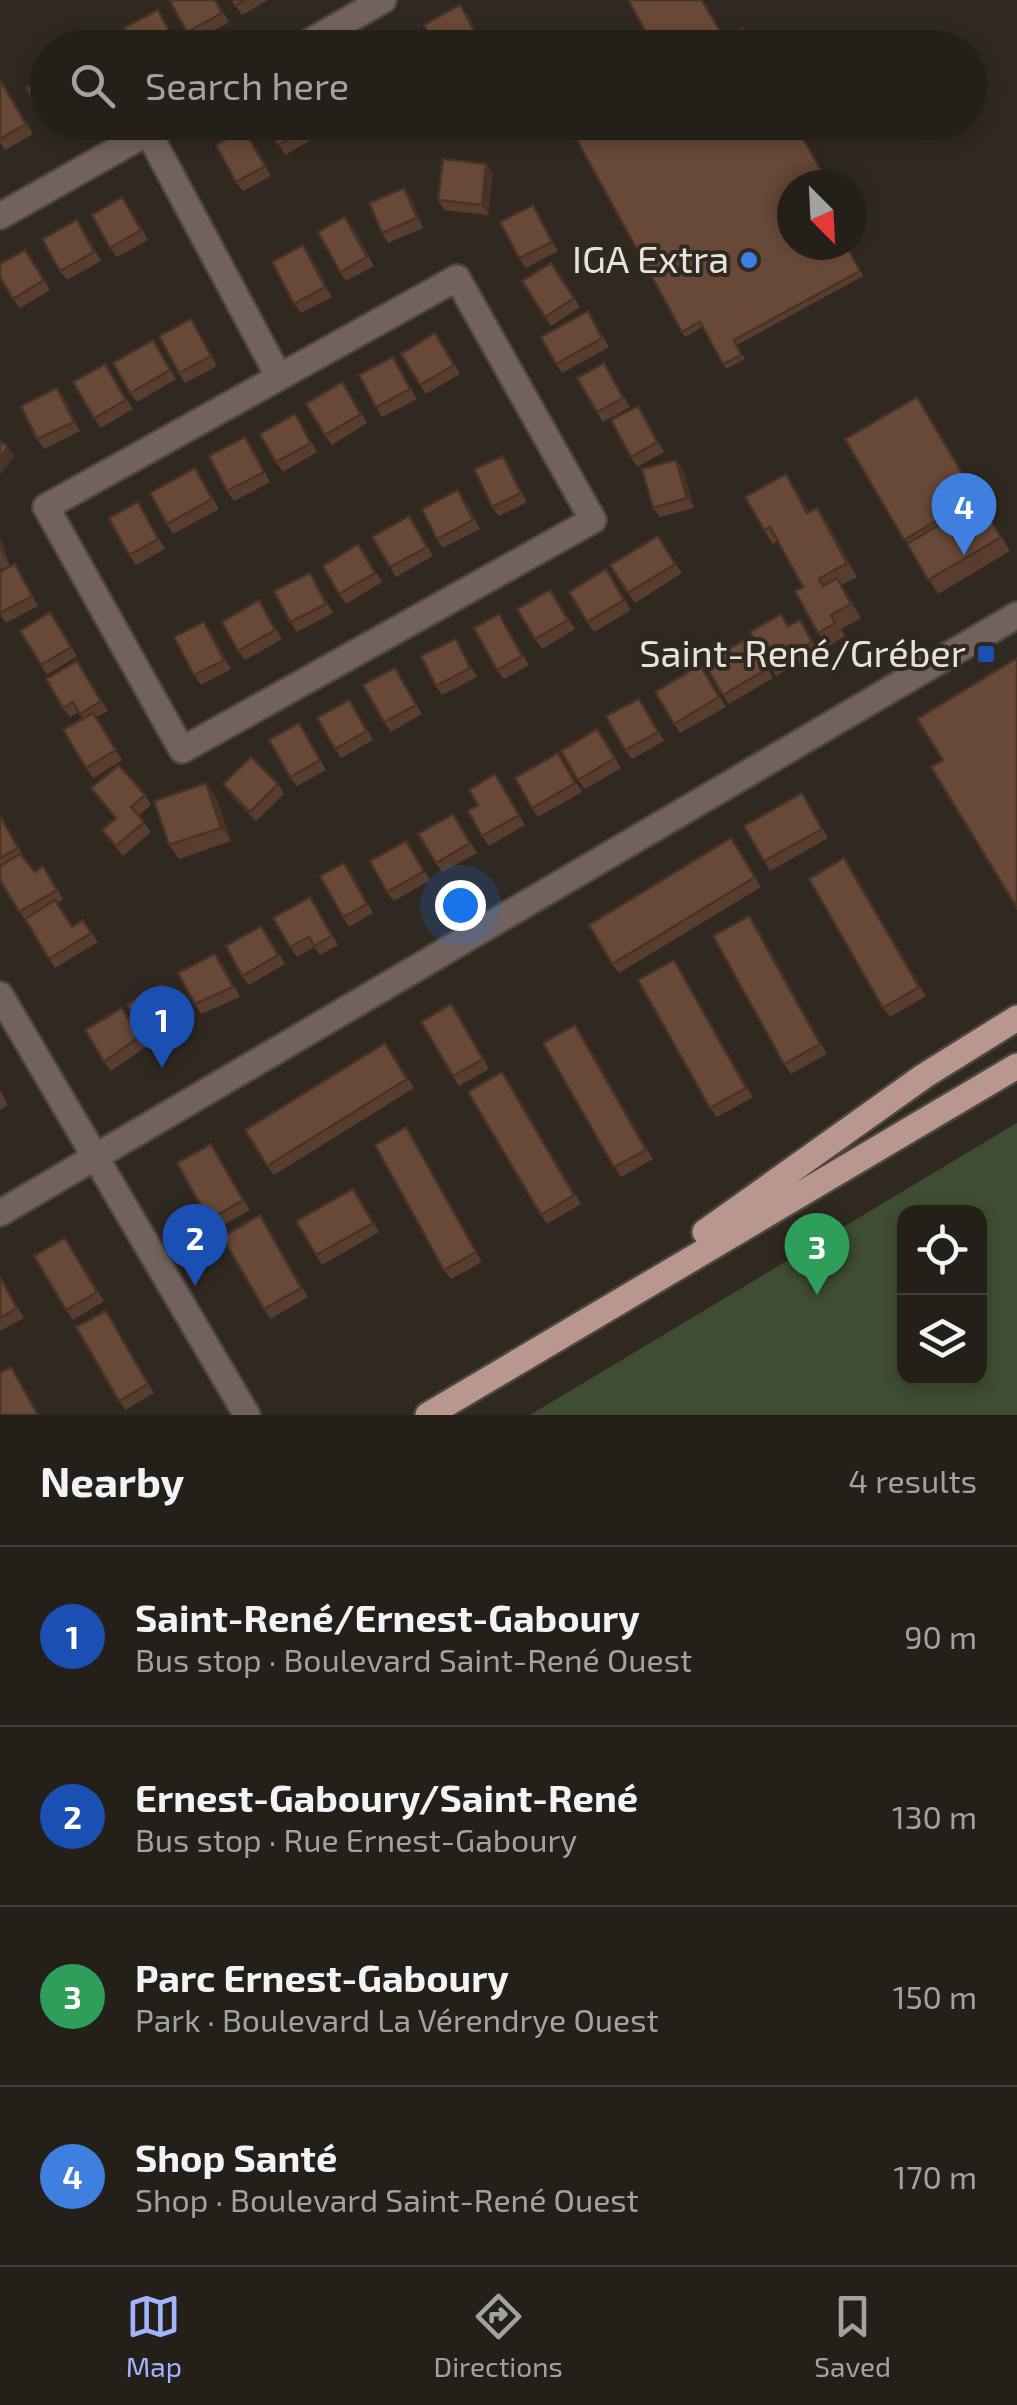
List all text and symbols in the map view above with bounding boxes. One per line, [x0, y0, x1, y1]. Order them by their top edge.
search box [30, 30, 987, 140]
icon: search [65, 58, 120, 113]
text: Search here [145, 62, 349, 108]
north arrow [777, 170, 867, 260]
place label: IGA Extra [572, 235, 729, 281]
marker: IGA Extra [738, 249, 760, 271]
pin: 4 [932, 472, 996, 555]
place label: Saint-René/Gréber [639, 629, 966, 675]
marker: Saint-René/Gréber [975, 643, 997, 665]
your location [435, 880, 486, 931]
pin: 1 [130, 986, 194, 1068]
pin: 2 [162, 1204, 228, 1286]
map controls [897, 1205, 987, 1385]
button: locate [897, 1205, 987, 1295]
pin: 3 [784, 1212, 850, 1295]
button: layers [897, 1295, 987, 1385]
text: Nearby [40, 1455, 184, 1505]
text: 4 results [848, 1461, 977, 1499]
text: Saint-René/Ernest-Gaboury [135, 1594, 640, 1640]
text: 1 [66, 1617, 79, 1655]
text: 90 m [904, 1617, 977, 1655]
text: Bus stop · Boulevard Saint-René Ouest [135, 1640, 692, 1678]
text: Ernest-Gaboury/Saint-René [135, 1774, 638, 1820]
text: 2 [63, 1797, 82, 1835]
text: 130 m [892, 1797, 977, 1835]
text: Bus stop · Rue Ernest-Gaboury [135, 1820, 577, 1858]
text: Parc Ernest-Gaboury [135, 1954, 509, 2000]
text: 3 [63, 1977, 82, 2015]
text: 150 m [893, 1977, 977, 2015]
text: Park · Boulevard La Vérendrye Ouest [135, 2000, 659, 2038]
text: Shop Santé [135, 2134, 337, 2180]
text: 4 [62, 2157, 83, 2195]
text: 170 m [893, 2157, 977, 2195]
text: Shop · Boulevard Saint-René Ouest [135, 2180, 639, 2218]
tab: Map [126, 2289, 182, 2383]
tab: Directions [434, 2289, 563, 2383]
tab: Saved [814, 2289, 891, 2383]

